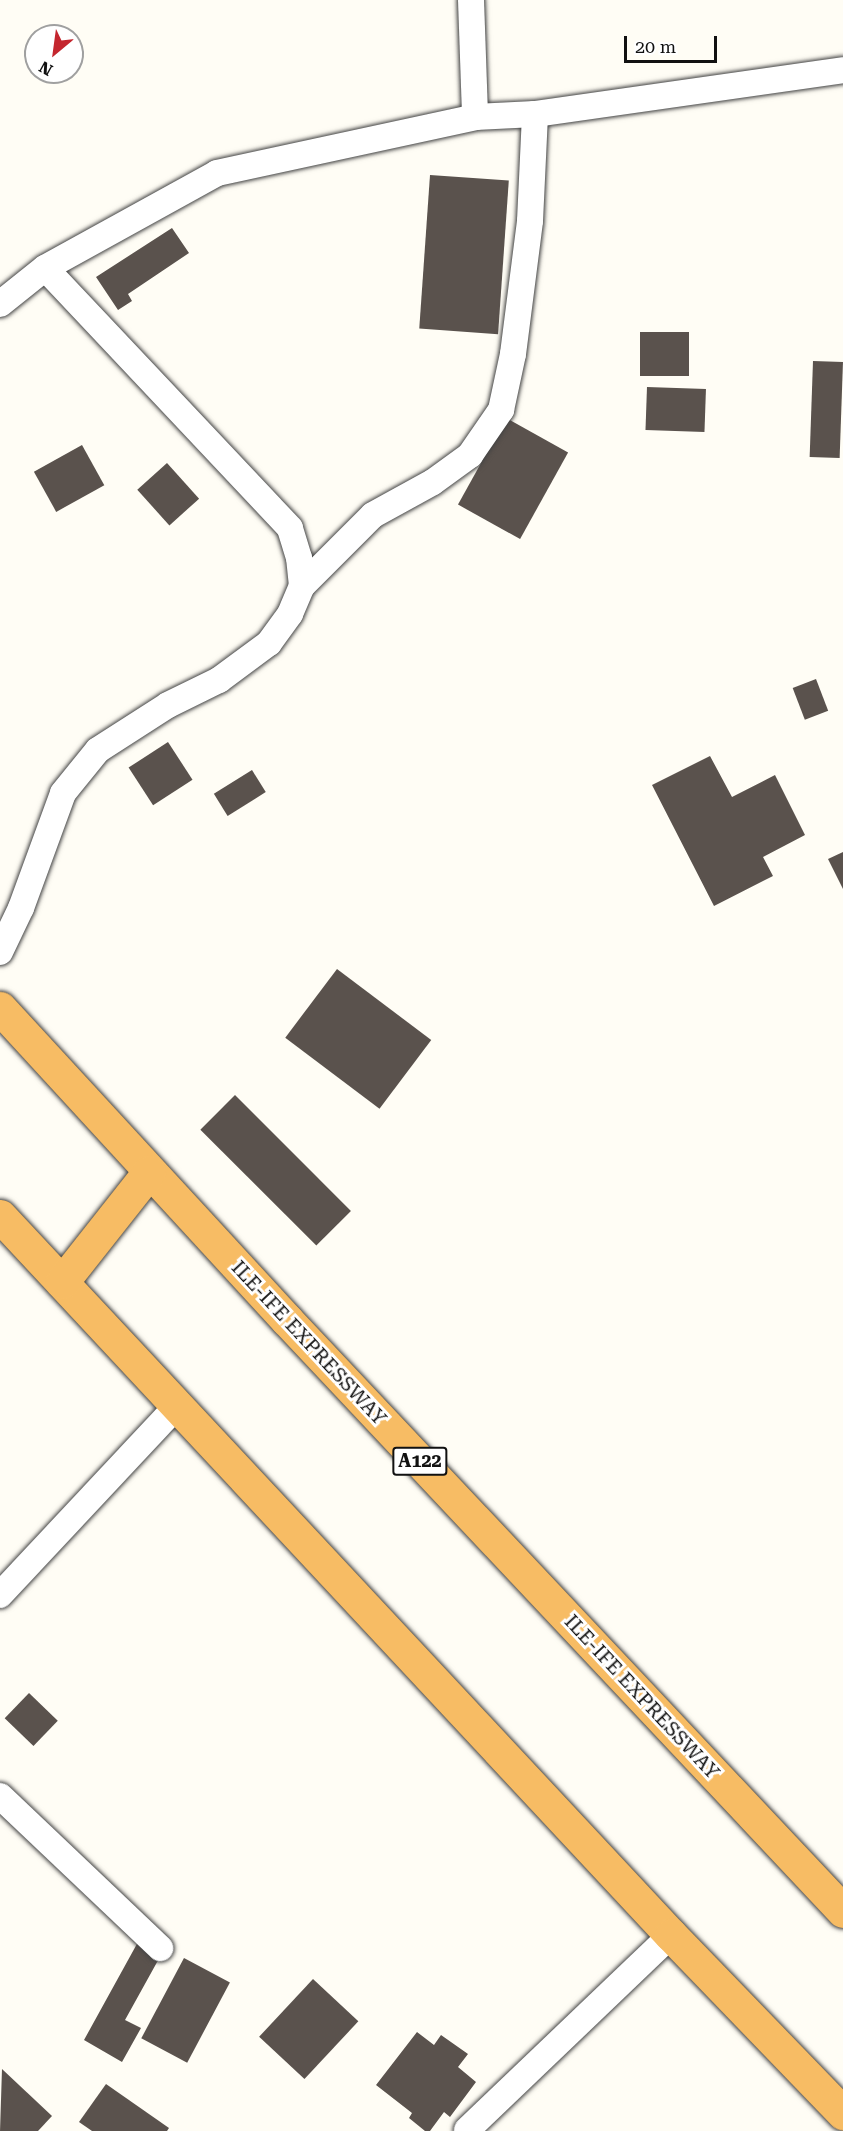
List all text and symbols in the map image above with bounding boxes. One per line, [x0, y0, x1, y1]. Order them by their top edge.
north arrow [24, 24, 84, 84]
scale bar [627, 24, 720, 62]
text: 20 m [635, 36, 676, 57]
text: N [36, 57, 56, 80]
street label: ILE-IFE EXPRESSWAY [226, 1256, 392, 1430]
road number: A122 [392, 1446, 448, 1476]
street label: ILE-IFE EXPRESSWAY [559, 1610, 725, 1784]

